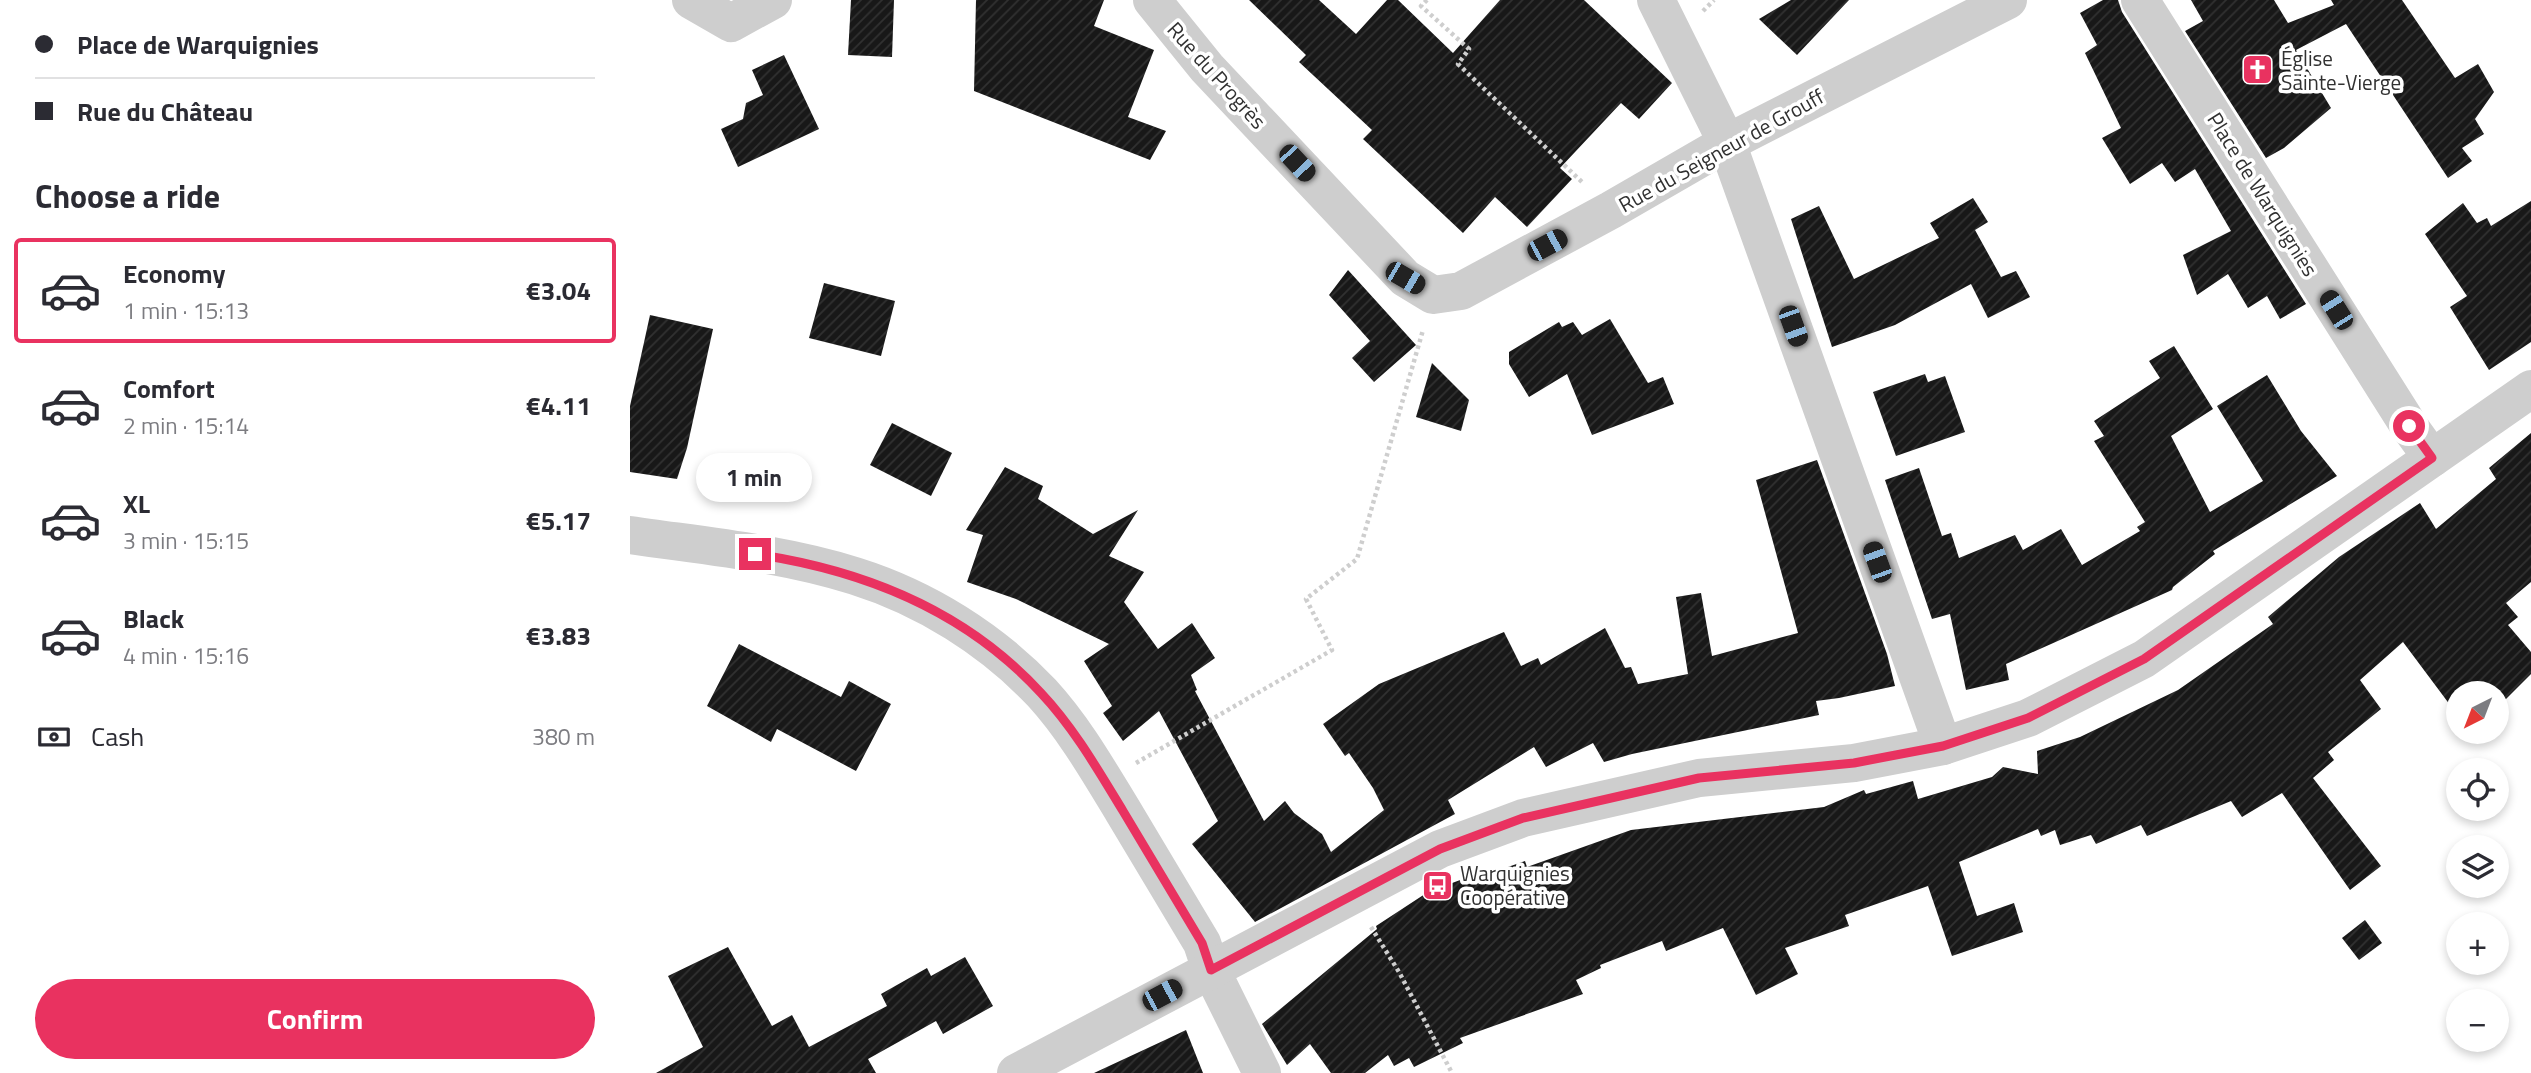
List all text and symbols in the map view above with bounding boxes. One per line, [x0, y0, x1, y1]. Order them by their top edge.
street label: Rue du Progrès [1160, 14, 1274, 136]
text: Place de Warquignies [77, 25, 319, 64]
place label: Église Sainte-Vierge [2281, 42, 2401, 98]
church icon: Église Sainte-Vierge [2241, 53, 2275, 87]
street label: Rue du Seigneur de Grouff [1612, 80, 1830, 220]
text: Rue du Château [77, 92, 253, 131]
street label: Place de Warquignies [2200, 106, 2326, 282]
car [1275, 140, 1320, 186]
text: Choose a ride [35, 172, 220, 220]
car [1524, 226, 1571, 264]
text: Economy [123, 254, 225, 293]
car [1382, 258, 1429, 298]
icon: car [39, 259, 102, 322]
text: €3.04 [526, 271, 591, 310]
car [2316, 287, 2357, 333]
text: 1 min · 15:13 [123, 293, 249, 328]
car [1776, 303, 1811, 349]
text: Comfort [123, 369, 215, 408]
icon: car [39, 374, 102, 437]
text: €4.11 [526, 386, 591, 425]
text: 2 min · 15:14 [123, 408, 249, 443]
route start [2393, 410, 2425, 442]
callout: 1 min [697, 452, 813, 502]
text: 1 min [726, 460, 782, 495]
text: XL [123, 484, 150, 523]
icon: car [39, 489, 102, 552]
text: €5.17 [526, 501, 591, 540]
text: 3 min · 15:15 [123, 523, 249, 558]
route end [739, 538, 771, 570]
car [1860, 539, 1895, 585]
text: Black [123, 599, 184, 638]
icon: car [39, 604, 102, 667]
text: €3.83 [526, 616, 591, 655]
text: 4 min · 15:16 [123, 638, 249, 673]
north arrow [2446, 681, 2510, 744]
map controls [2446, 681, 2509, 1052]
text: Cash [91, 717, 144, 756]
icon: cash [35, 718, 73, 756]
text: 380 m [532, 719, 595, 754]
button: locate [2446, 758, 2509, 821]
button: layers [2446, 835, 2509, 898]
place label: Warquignies Coopérative [1460, 857, 1570, 913]
bus stop icon: Warquignies Coopérative [1420, 868, 1454, 902]
button: + [2446, 912, 2509, 975]
car [1139, 976, 1186, 1014]
button: Confirm [35, 979, 595, 1059]
button: − [2446, 989, 2509, 1052]

